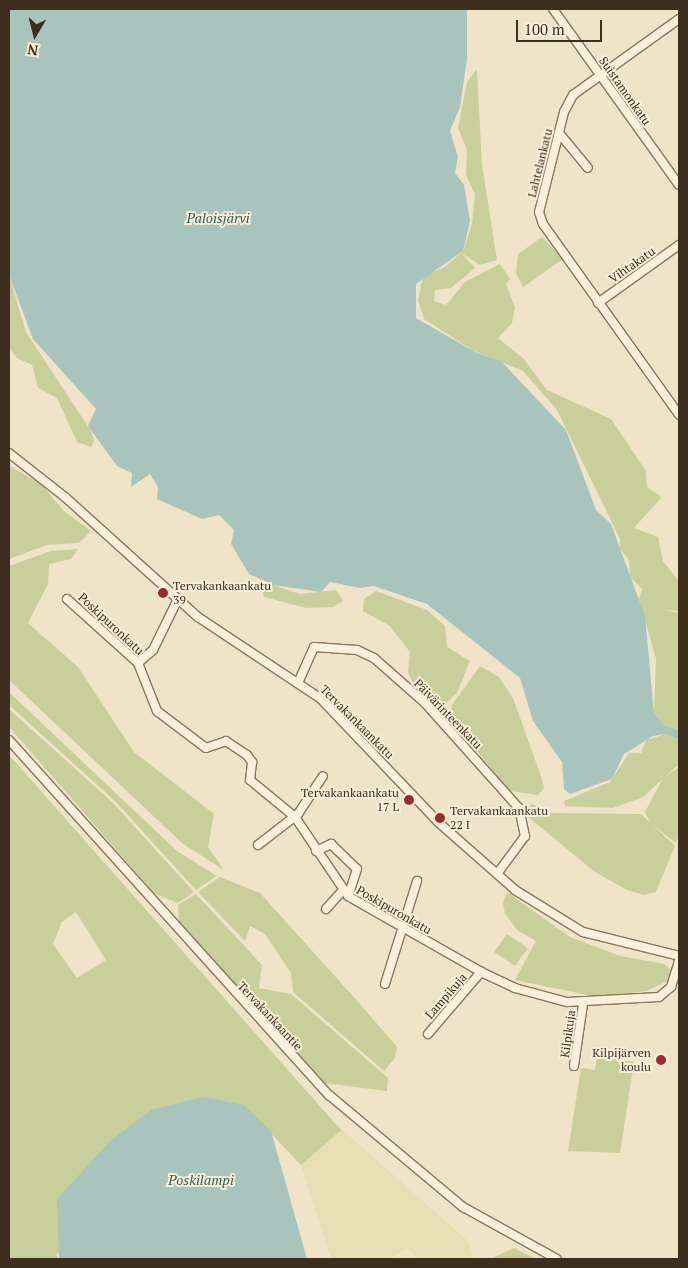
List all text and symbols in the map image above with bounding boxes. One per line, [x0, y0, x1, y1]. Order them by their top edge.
north arrow [10, 10, 60, 60]
scale bar [518, 10, 604, 42]
text: 100 m [524, 19, 565, 39]
text: N [26, 40, 39, 60]
street label: Suistamonkatu [596, 54, 654, 128]
street label: Lahtelankatu [524, 127, 556, 199]
water label: Paloisjärvi [186, 210, 250, 226]
street label: Vihtakatu [606, 244, 658, 286]
place label: Tervakankaankatu 39 [173, 579, 271, 607]
marker: Tervakankaankatu 39 [157, 587, 169, 599]
street label: Poskipuronkatu [75, 590, 147, 658]
street label: Päivärinteenkatu [411, 676, 485, 752]
street label: Tervakankaankatu [317, 682, 397, 762]
place label: Tervakankaankatu 17 L [301, 786, 399, 814]
marker: Tervakankaankatu 17 L [403, 794, 415, 806]
place label: Tervakankaankatu 22 I [450, 804, 548, 832]
marker: Tervakankaankatu 22 I [434, 812, 446, 824]
street label: Poskipuronkatu [354, 883, 434, 937]
street label: Lampikuja [422, 970, 470, 1022]
street label: Tervakankaantie [235, 979, 305, 1053]
street label: Kilpikuja [558, 1009, 578, 1059]
place label: Kilpijärven koulu [592, 1046, 651, 1074]
marker: Kilpijärven koulu [655, 1054, 667, 1066]
water label: Poskilampi [168, 1172, 234, 1188]

